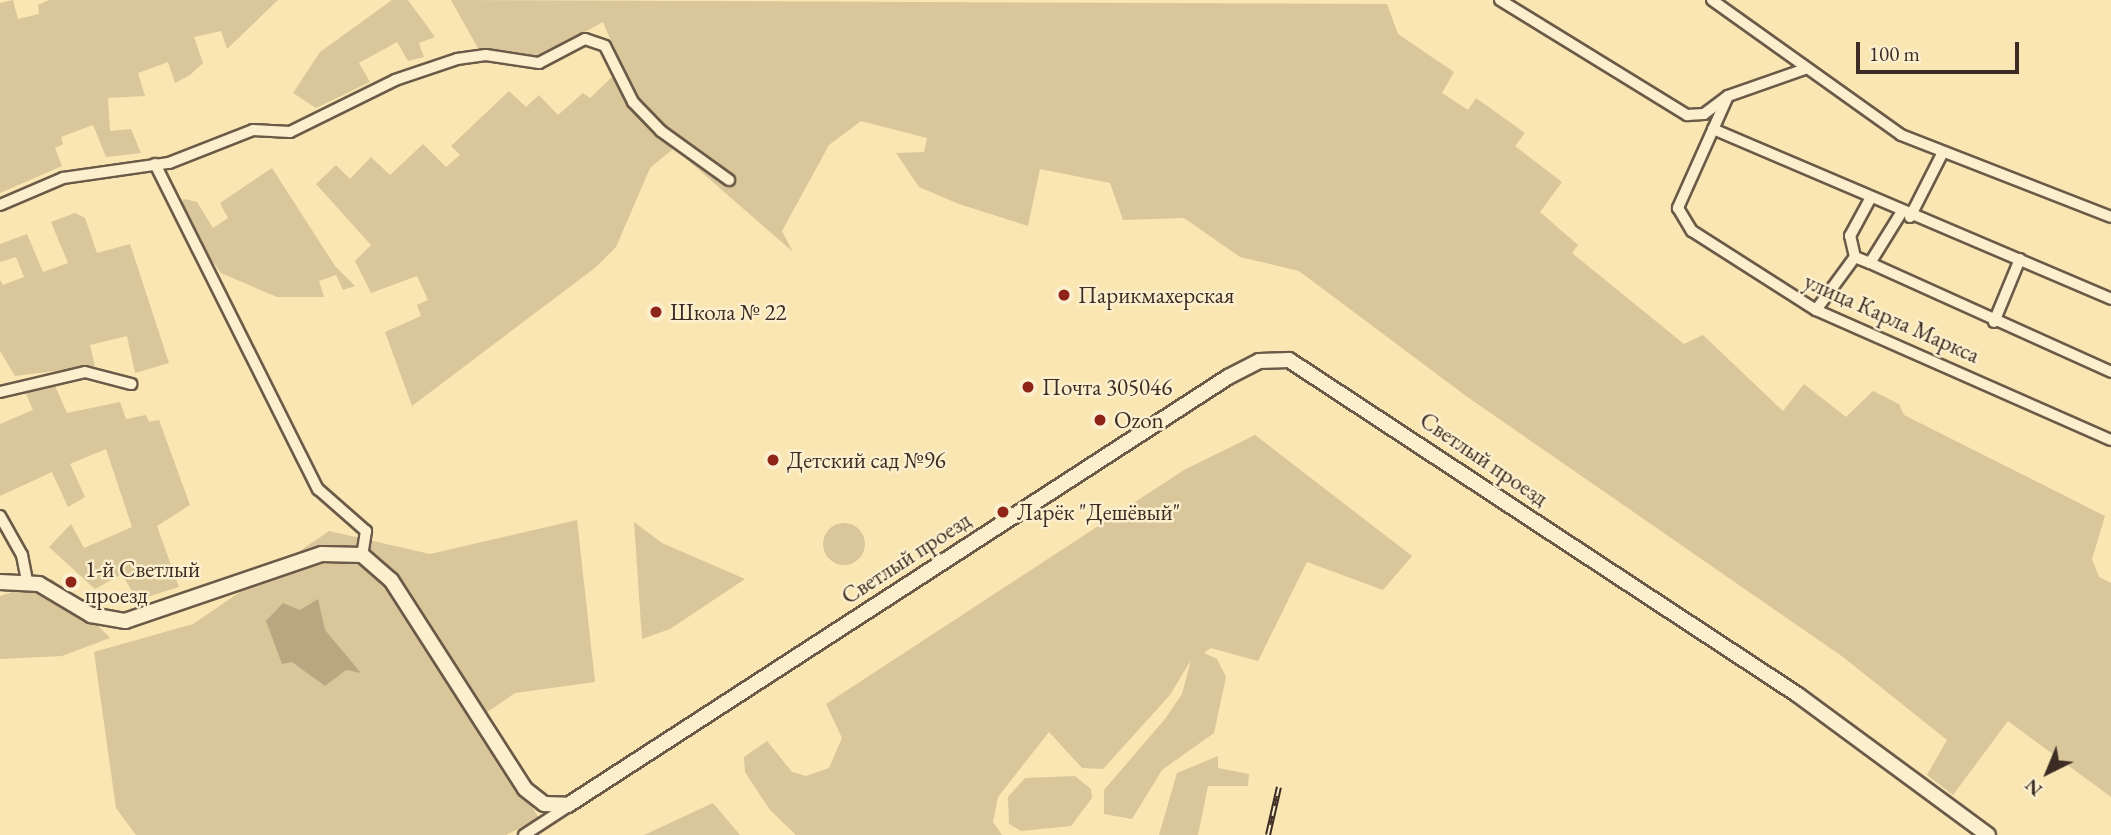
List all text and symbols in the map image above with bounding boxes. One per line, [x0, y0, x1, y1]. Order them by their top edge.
scale bar [1859, 28, 2022, 72]
text: 100 m [1869, 40, 1920, 67]
street label: улица Карла Маркса [1800, 267, 1984, 369]
place label: Парикмахерская [1078, 281, 1234, 309]
marker: Парикмахерская [1056, 287, 1072, 303]
place label: Школа № 22 [670, 298, 787, 326]
marker: Школа № 22 [648, 304, 664, 320]
place label: Почта 305046 [1042, 373, 1172, 401]
marker: Почта 305046 [1020, 379, 1036, 395]
place label: Ozon [1114, 406, 1164, 434]
street label: Светлый проезд [1415, 406, 1553, 512]
marker: Ozon [1092, 412, 1108, 428]
place label: Детский сад №96 [787, 446, 946, 474]
marker: Детский сад №96 [765, 452, 781, 468]
place label: Ларёк "Дешёвый" [1017, 498, 1180, 526]
marker: Ларёк "Дешёвый" [995, 504, 1011, 520]
street label: Светлый проезд [836, 506, 976, 610]
place label: 1-й Светлый проезд [85, 555, 200, 609]
marker: 1-й Светлый проезд [63, 574, 79, 590]
north arrow [2013, 737, 2083, 807]
text: N [2019, 773, 2047, 802]

